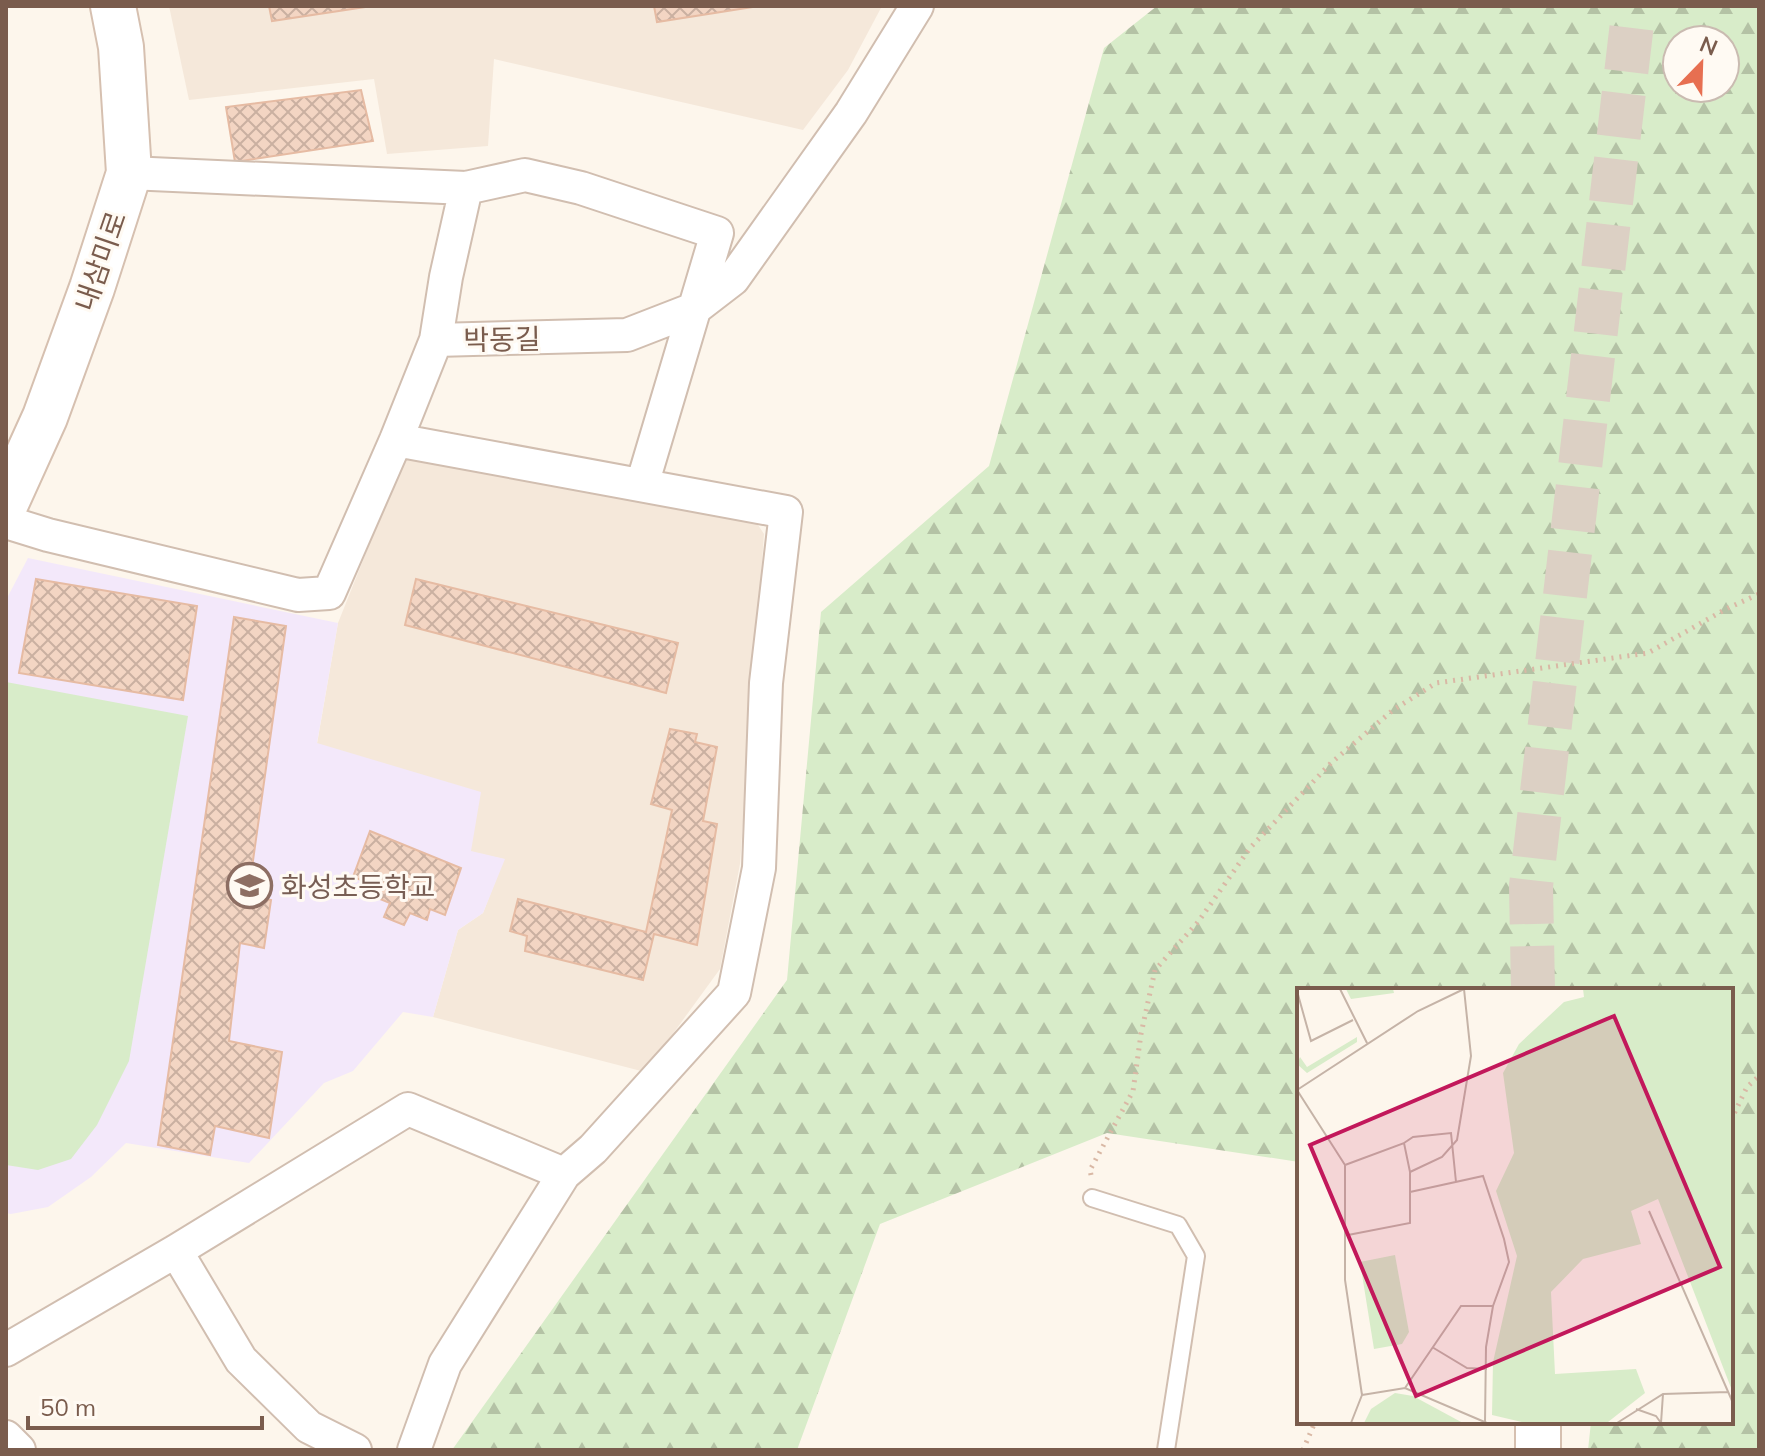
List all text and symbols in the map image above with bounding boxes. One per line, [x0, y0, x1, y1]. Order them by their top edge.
north arrow [1661, 24, 1741, 104]
text: N [1696, 29, 1722, 62]
street label: 내삼미로 [67, 207, 133, 315]
street label: 박동길 [463, 321, 541, 357]
school or university icon: 화성초등학교 [226, 862, 274, 910]
place label: 화성초등학교 [281, 869, 436, 904]
inset map [1297, 988, 1733, 1424]
scale bar [28, 1380, 262, 1430]
text: 50 m [40, 1392, 96, 1422]

